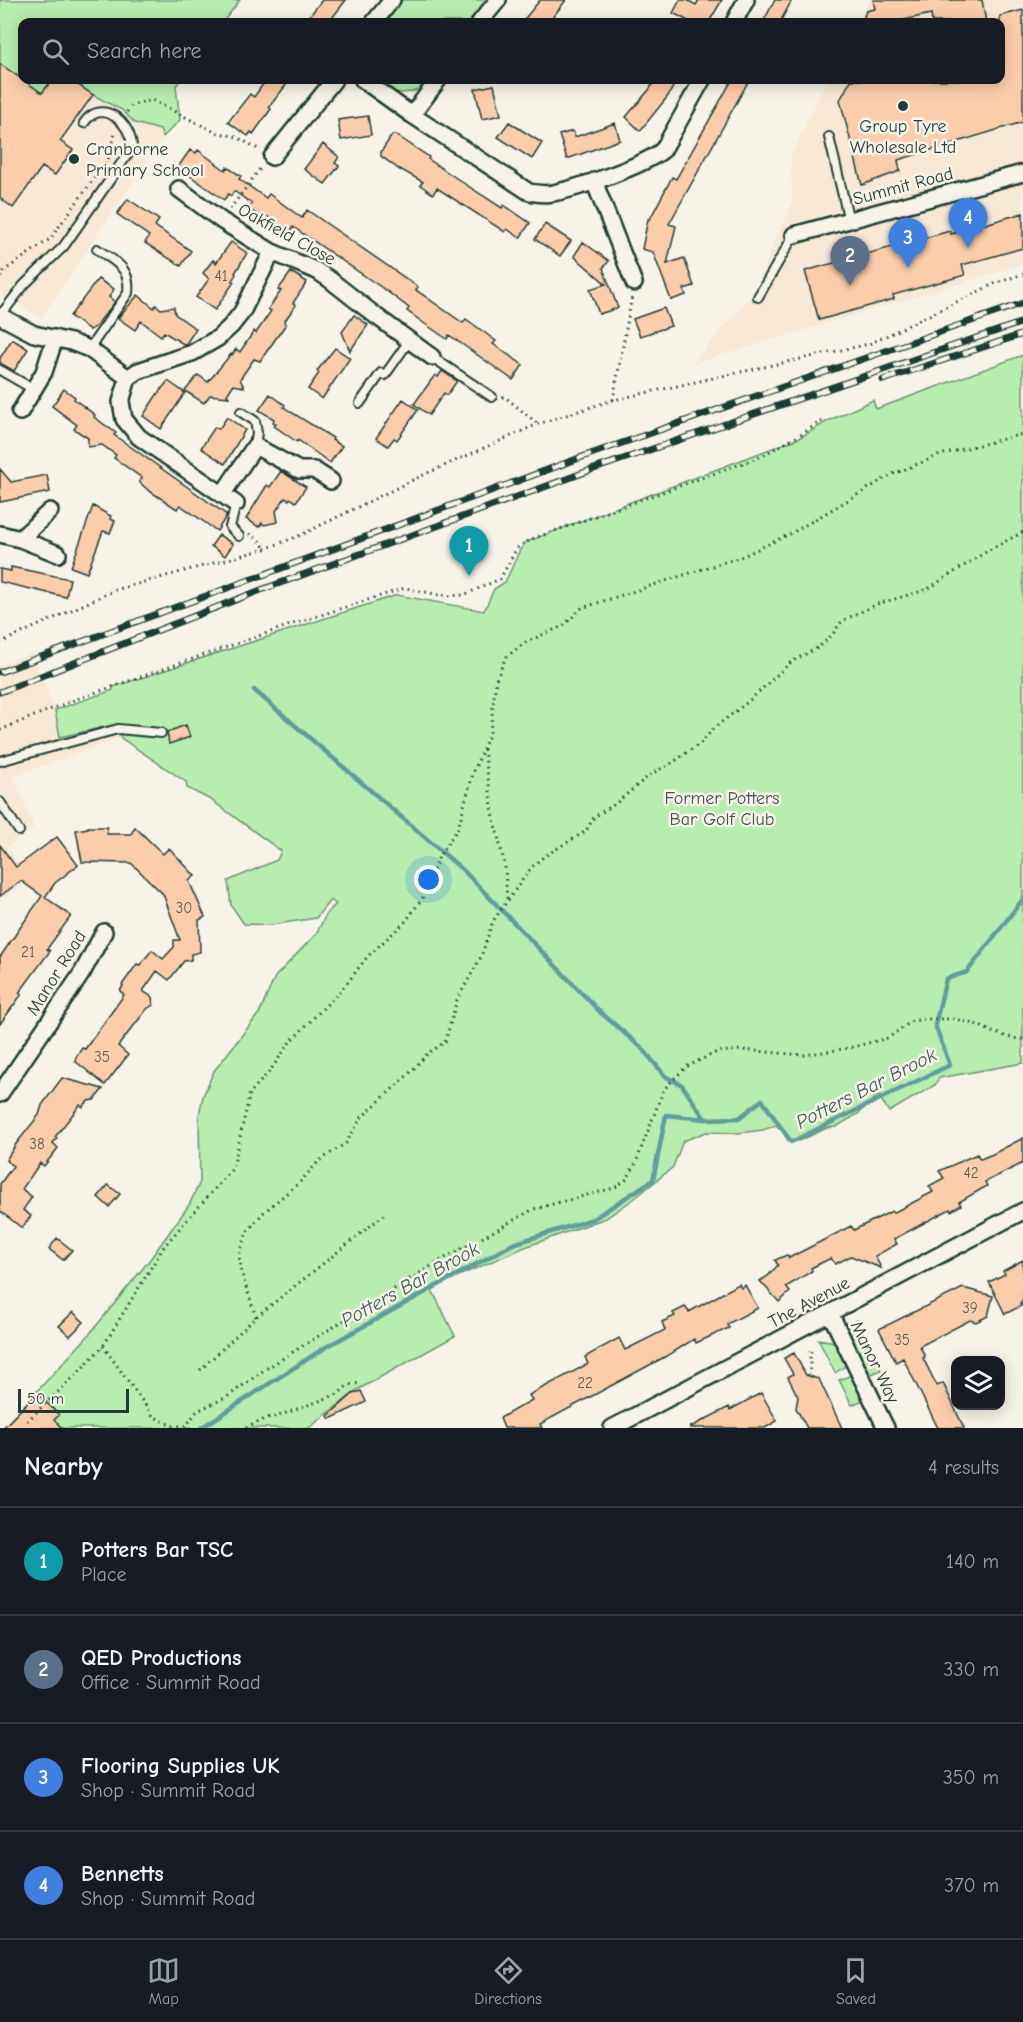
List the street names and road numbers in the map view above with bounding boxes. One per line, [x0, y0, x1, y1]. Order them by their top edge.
street label: Summit Road [851, 163, 956, 210]
street label: Oakfield Close [234, 199, 339, 270]
street label: Manor Road [22, 927, 91, 1019]
street label: The Avenue [765, 1272, 853, 1333]
street label: Manor Way [846, 1318, 904, 1408]

